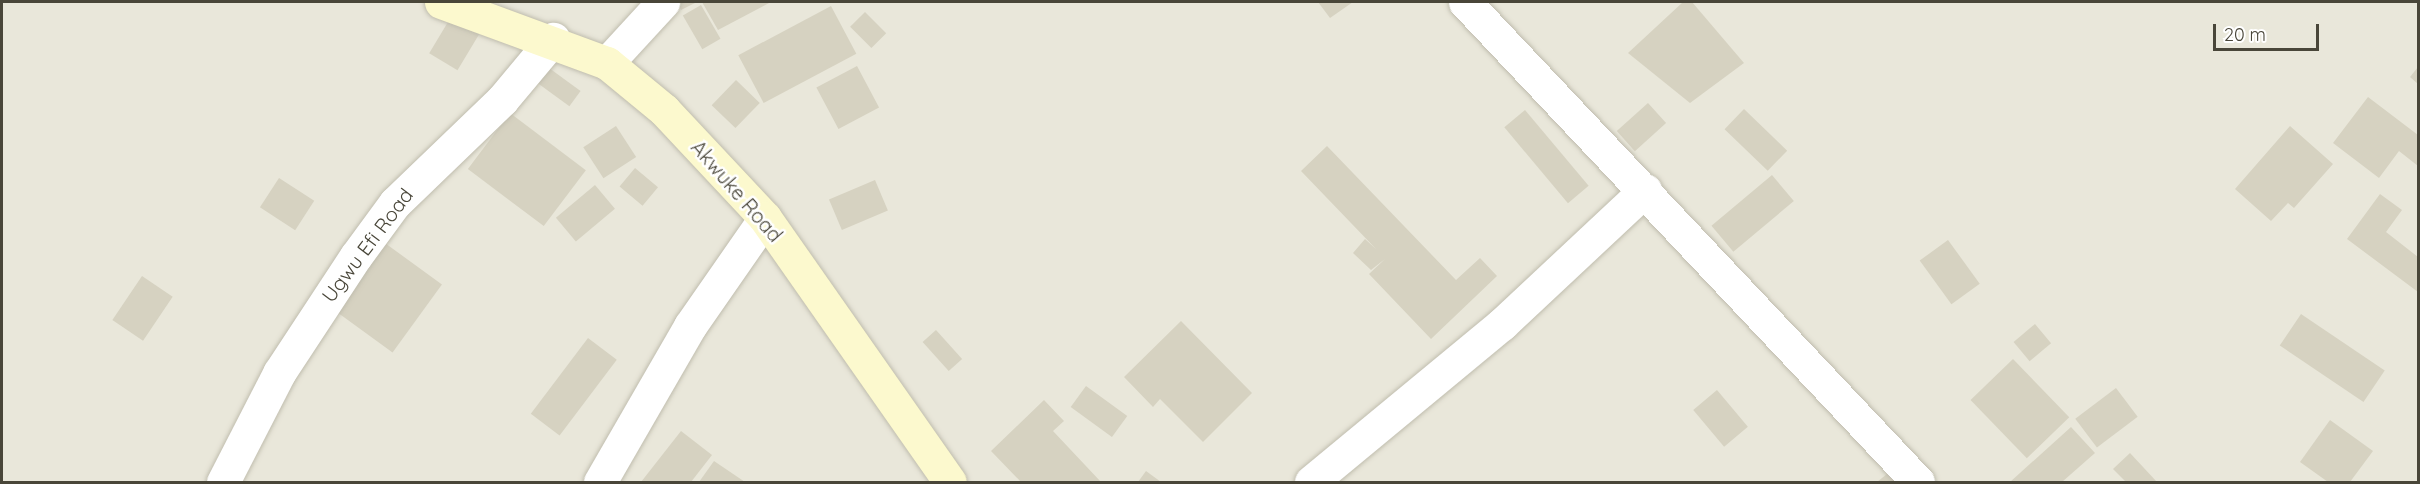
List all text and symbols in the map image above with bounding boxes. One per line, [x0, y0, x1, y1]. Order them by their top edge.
scale bar [2216, 12, 2322, 50]
text: 20 m [2224, 23, 2266, 46]
street label: Akwuke Road [686, 135, 788, 247]
street label: Ugwu Efi Road [316, 183, 418, 307]

